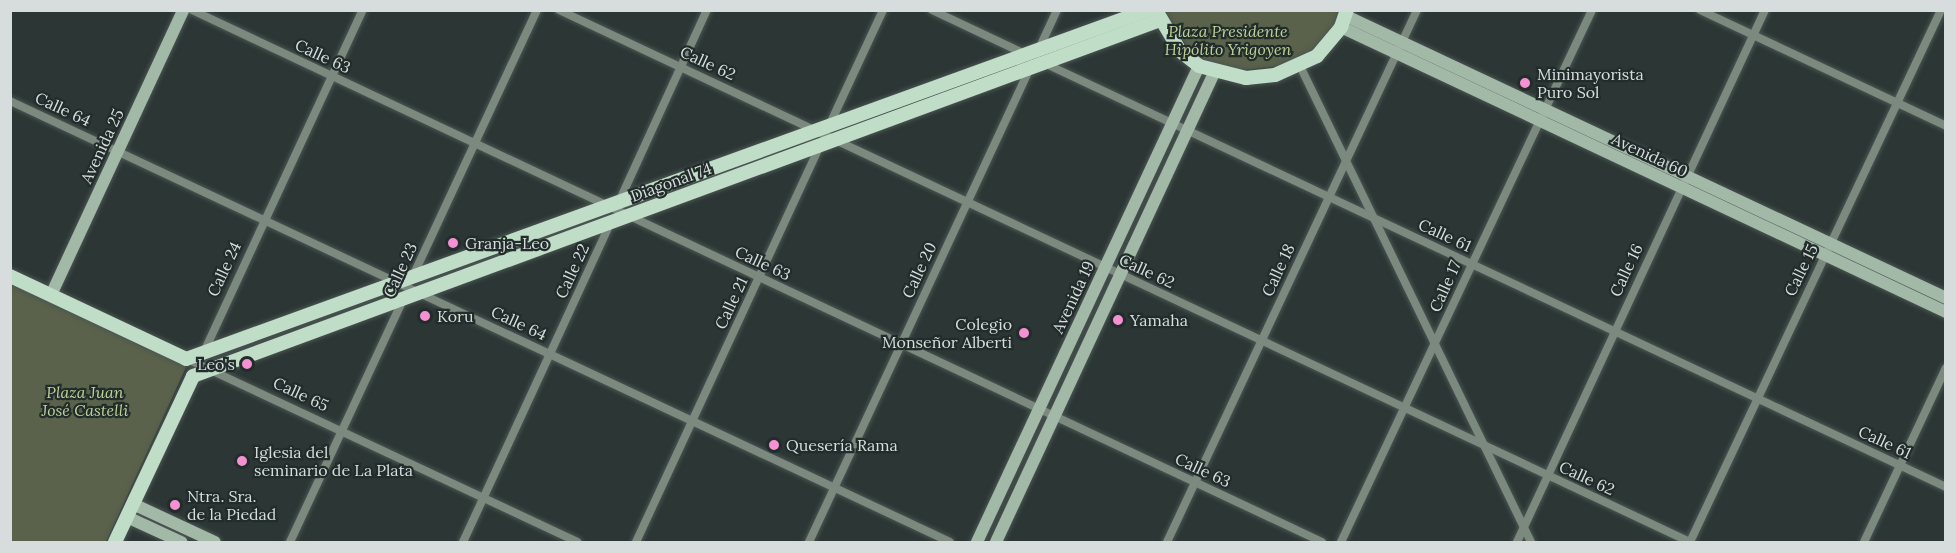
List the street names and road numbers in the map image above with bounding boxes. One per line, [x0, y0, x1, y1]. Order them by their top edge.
street label: Calle 63 [292, 35, 354, 77]
street label: Calle 62 [677, 42, 739, 84]
street label: Calle 64 [32, 88, 94, 130]
street label: Avenida 25 [76, 106, 128, 186]
street label: Avenida 60 [1609, 129, 1691, 181]
street label: Diagonal 74 [628, 158, 714, 206]
street label: Calle 61 [1416, 214, 1474, 256]
street label: Calle 24 [203, 239, 245, 299]
street label: Calle 20 [898, 239, 940, 301]
street label: Calle 23 [379, 240, 421, 300]
street label: Calle 22 [551, 241, 593, 301]
street label: Calle 18 [1257, 241, 1299, 299]
street label: Calle 16 [1605, 241, 1647, 299]
street label: Calle 15 [1780, 241, 1822, 299]
street label: Calle 63 [732, 242, 794, 284]
street label: Calle 62 [1116, 250, 1178, 292]
street label: Calle 17 [1425, 257, 1465, 315]
street label: Avenida 19 [1048, 258, 1098, 336]
street label: Calle 21 [711, 274, 751, 332]
street label: Calle 64 [488, 302, 550, 344]
street label: Calle 65 [270, 373, 332, 415]
street label: Calle 61 [1856, 421, 1914, 463]
street label: Calle 63 [1172, 449, 1234, 491]
street label: Calle 62 [1556, 457, 1618, 499]

